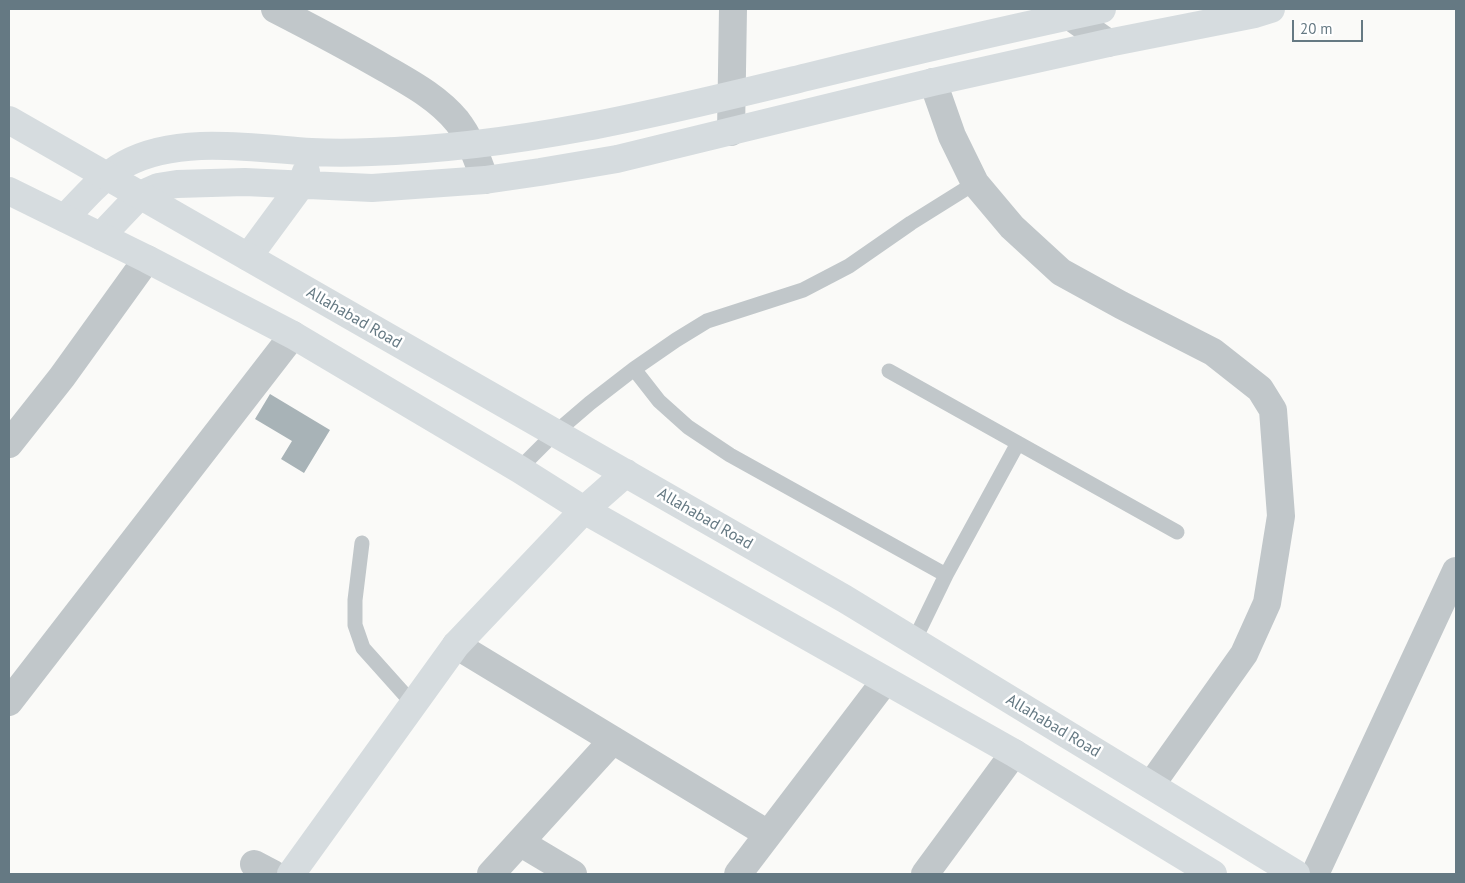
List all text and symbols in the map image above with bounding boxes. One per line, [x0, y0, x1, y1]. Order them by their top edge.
scale bar [1295, 10, 1366, 42]
text: 20 m [1300, 19, 1333, 38]
street label: Allahabad Road [303, 283, 405, 353]
street label: Allahabad Road [654, 484, 756, 554]
street label: Allahabad Road [1002, 690, 1104, 762]

